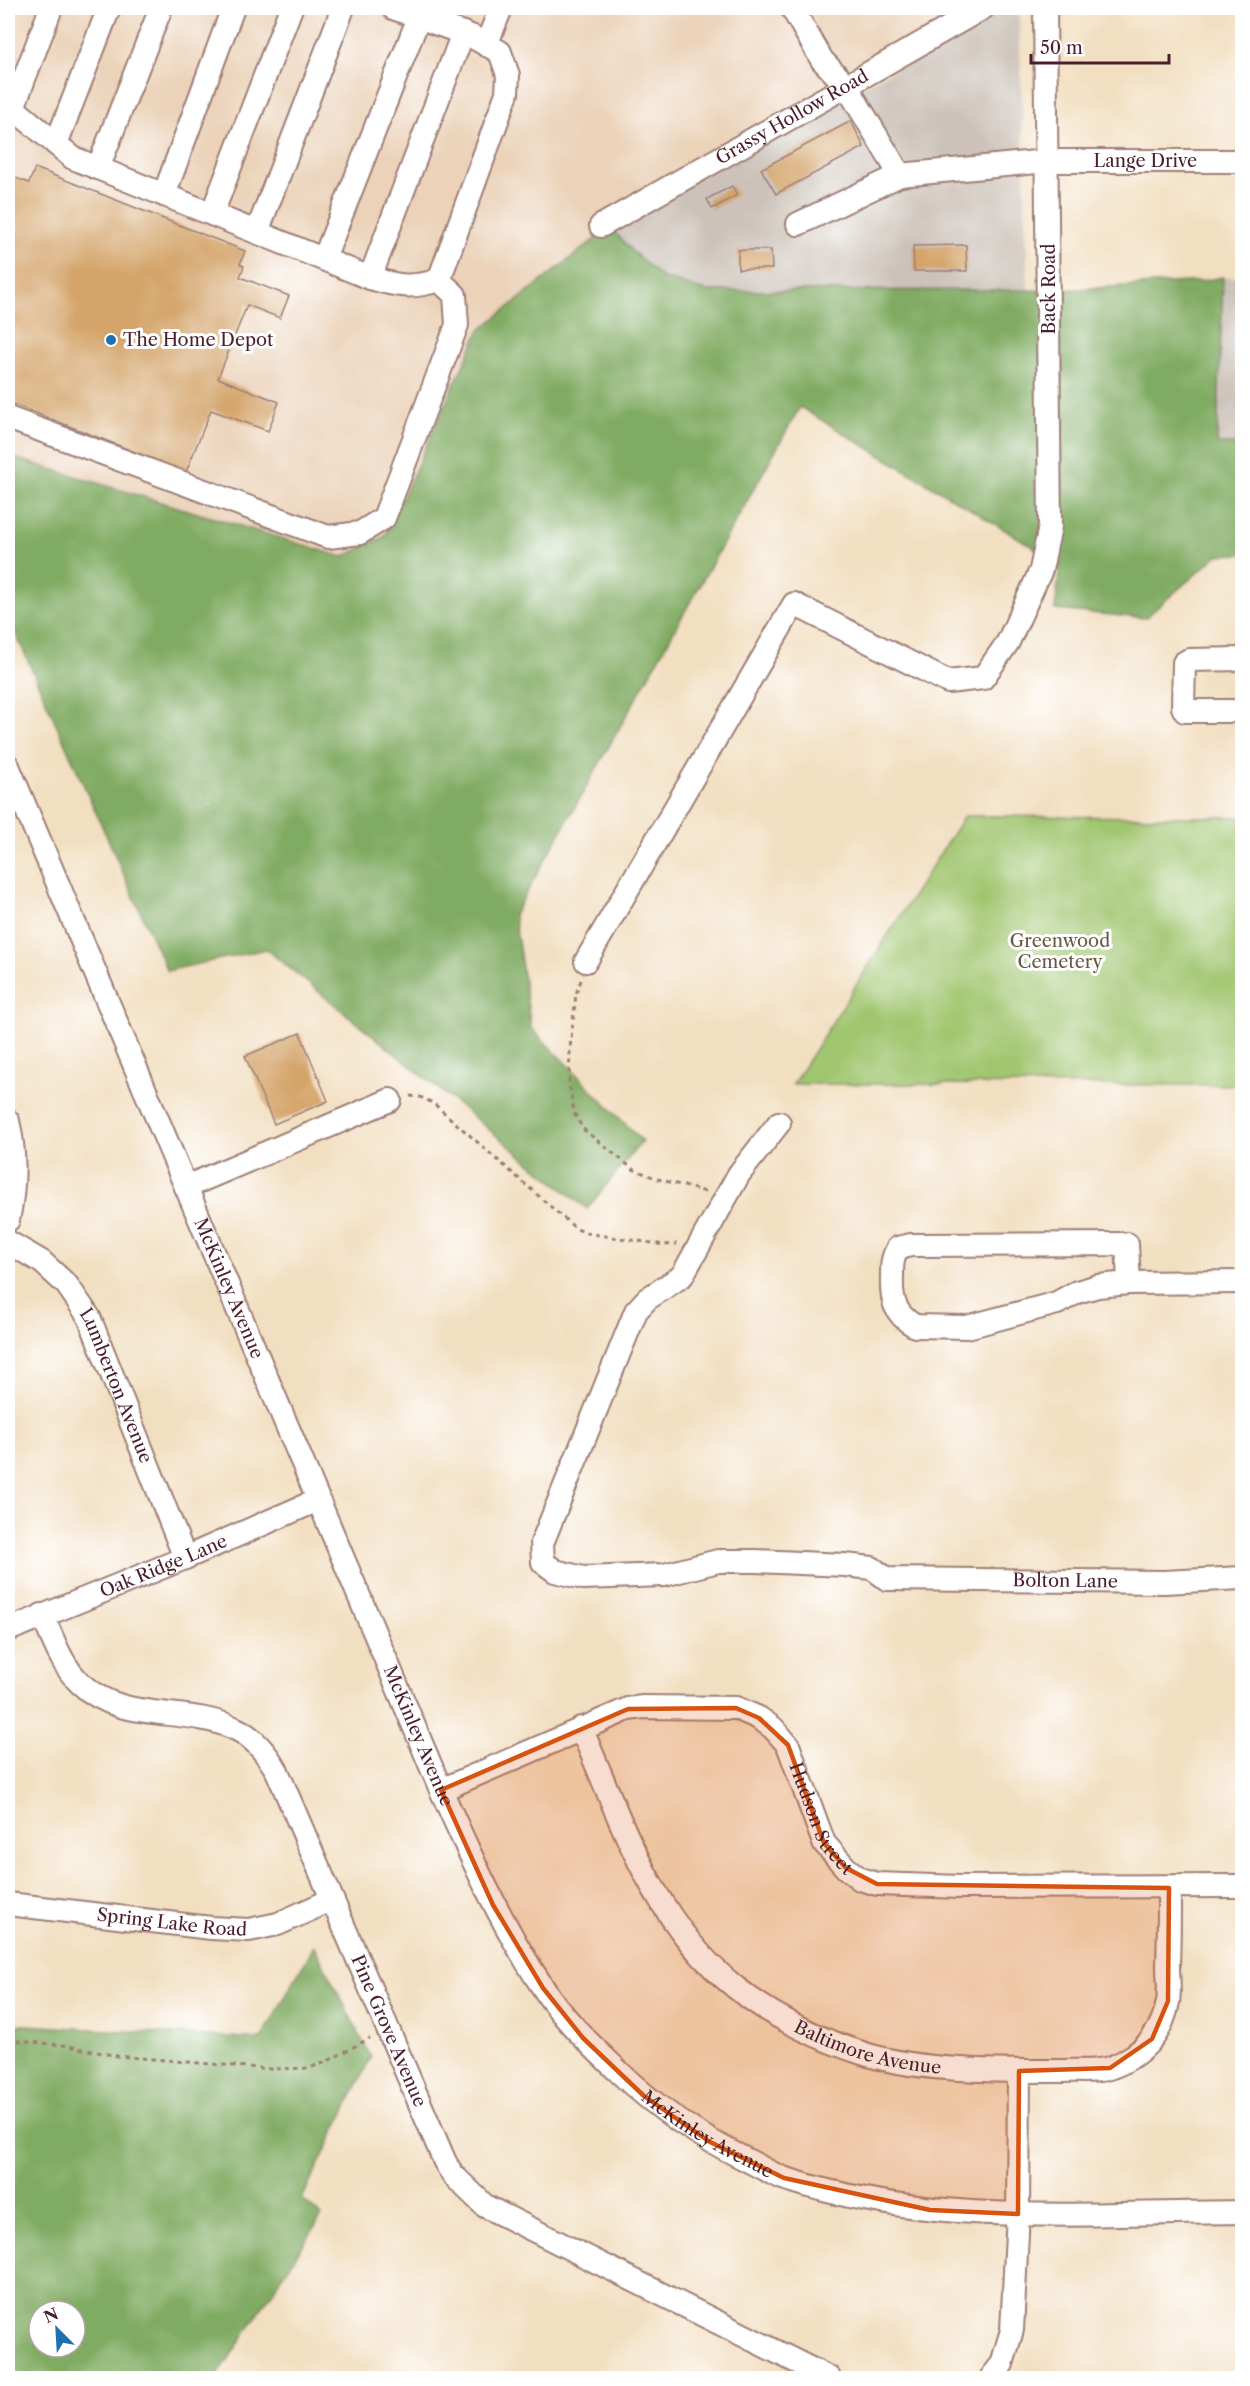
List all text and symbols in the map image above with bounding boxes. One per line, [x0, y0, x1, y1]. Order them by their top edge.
scale bar [1031, 27, 1169, 65]
text: 50 m [1040, 37, 1083, 59]
street label: Grassy Hollow Road [712, 65, 872, 169]
street label: Lange Drive [1093, 150, 1197, 172]
street label: Back Road [1038, 244, 1060, 334]
place label: The Home Depot [123, 329, 274, 351]
marker: The Home Depot [104, 333, 118, 347]
park label: Greenwood Cemetery [1010, 930, 1110, 973]
street label: McKinley Avenue [189, 1215, 268, 1362]
street label: Lumberton Avenue [75, 1304, 157, 1466]
street label: Oak Ridge Lane [97, 1530, 231, 1603]
street label: Bolton Lane [1013, 1569, 1118, 1592]
street label: McKinley Avenue [379, 1662, 458, 1810]
street label: Hudson Street [784, 1759, 857, 1880]
street label: Spring Lake Road [96, 1904, 248, 1941]
street label: Pine Grove Avenue [346, 1951, 431, 2110]
street label: Baltimore Avenue [791, 2016, 942, 2079]
street label: McKinley Avenue [637, 2086, 777, 2183]
north arrow [27, 2299, 87, 2359]
text: N [40, 2303, 61, 2327]

